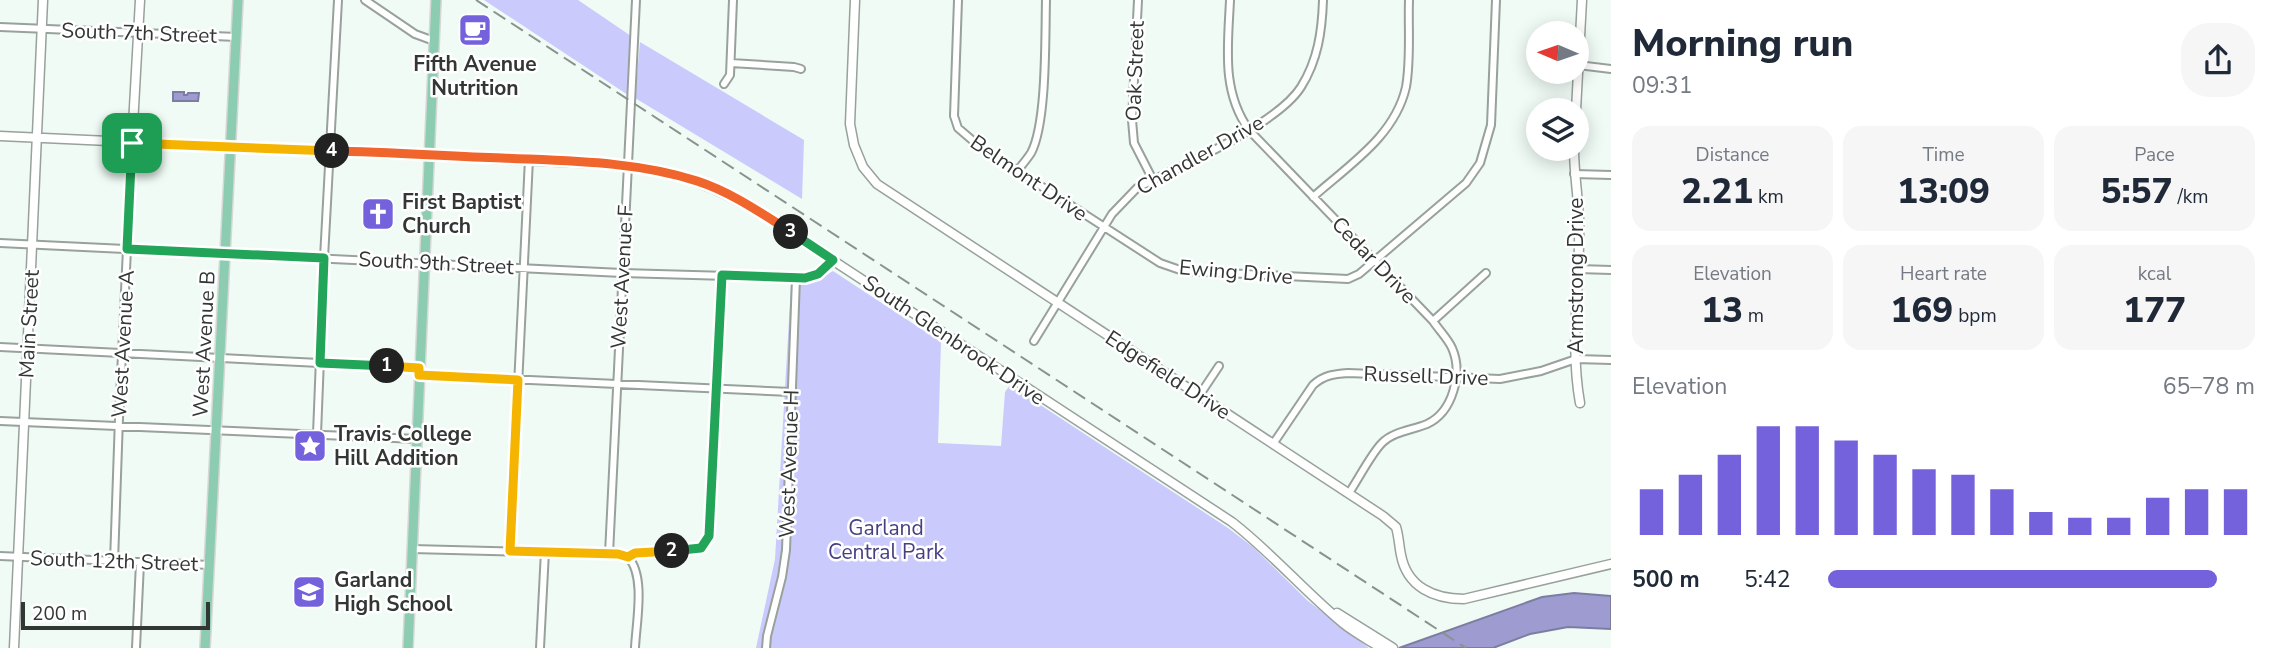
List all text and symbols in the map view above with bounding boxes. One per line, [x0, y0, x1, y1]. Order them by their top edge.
cafe icon: Fifth Avenue Nutrition [456, 11, 494, 49]
street label: South 7th Street [61, 16, 218, 50]
text: Morning run [1632, 18, 1853, 69]
street label: Oak Street [1119, 20, 1151, 122]
north arrow [1526, 21, 1589, 84]
map controls [1526, 21, 1589, 161]
button: share [2181, 23, 2255, 97]
place label: Fifth Avenue Nutrition [413, 50, 537, 102]
text: 09:31 [1632, 70, 1692, 101]
button: layers [1526, 98, 1589, 161]
street label: Chandler Drive [1131, 108, 1269, 202]
pin [102, 113, 162, 173]
icon: arrive [113, 124, 151, 162]
street label: Belmont Drive [965, 128, 1093, 228]
pin: 4 [314, 134, 350, 168]
text: 4 [326, 137, 337, 163]
text: Distance [1696, 142, 1769, 168]
text: Time [1922, 142, 1965, 168]
text: Pace [2134, 142, 2175, 168]
text: 2.21 [1681, 168, 1753, 215]
text: 13:09 [1897, 168, 1990, 215]
text: 5:57 [2100, 168, 2173, 215]
text: km [1753, 184, 1784, 210]
text: /km [2173, 184, 2209, 210]
place label: First Baptist Church [402, 188, 522, 240]
church icon: First Baptist Church [359, 195, 397, 233]
street label: Armstrong Drive [1562, 198, 1590, 354]
street label: West Avenue F [604, 204, 640, 350]
street label: Cedar Drive [1325, 210, 1423, 310]
pin: 3 [774, 215, 808, 250]
text: 3 [785, 218, 796, 244]
street label: South 9th Street [358, 245, 515, 281]
street label: Ewing Drive [1178, 253, 1294, 291]
text: Elevation [1693, 261, 1772, 287]
text: Heart rate [1900, 261, 1987, 287]
text: kcal [2138, 261, 2171, 287]
street label: Main Street [12, 268, 46, 379]
street label: West Avenue A [105, 269, 141, 419]
street label: South Glenbrook Drive [857, 269, 1051, 411]
street label: West Avenue B [186, 270, 222, 418]
text: 13 [1701, 287, 1743, 334]
text: 169 [1890, 287, 1953, 334]
text: 177 [2123, 287, 2186, 334]
text: m [1743, 303, 1764, 329]
text: bpm [1953, 303, 1997, 329]
street label: Edgefield Drive [1100, 324, 1236, 426]
pin: 1 [370, 348, 404, 384]
text: 1 [381, 352, 392, 378]
street label: Russell Drive [1363, 360, 1489, 392]
text: Elevation [1632, 371, 1727, 402]
text: 65–78 m [2163, 371, 2255, 402]
street label: West Avenue H [772, 389, 806, 539]
place label: Travis College Hill Addition [334, 420, 472, 472]
place icon: Travis College Hill Addition [291, 427, 329, 465]
park label: Garland Central Park [828, 514, 944, 566]
pin: 2 [654, 534, 690, 568]
text: 2 [666, 537, 677, 563]
street label: South 12th Street [29, 544, 199, 578]
text: 500 m [1632, 564, 1700, 595]
text: 5:42 [1744, 564, 1791, 595]
place label: Garland High School [334, 566, 453, 618]
school or university icon: Garland High School [290, 573, 328, 611]
scale bar [21, 599, 210, 631]
text: 200 m [32, 601, 87, 627]

